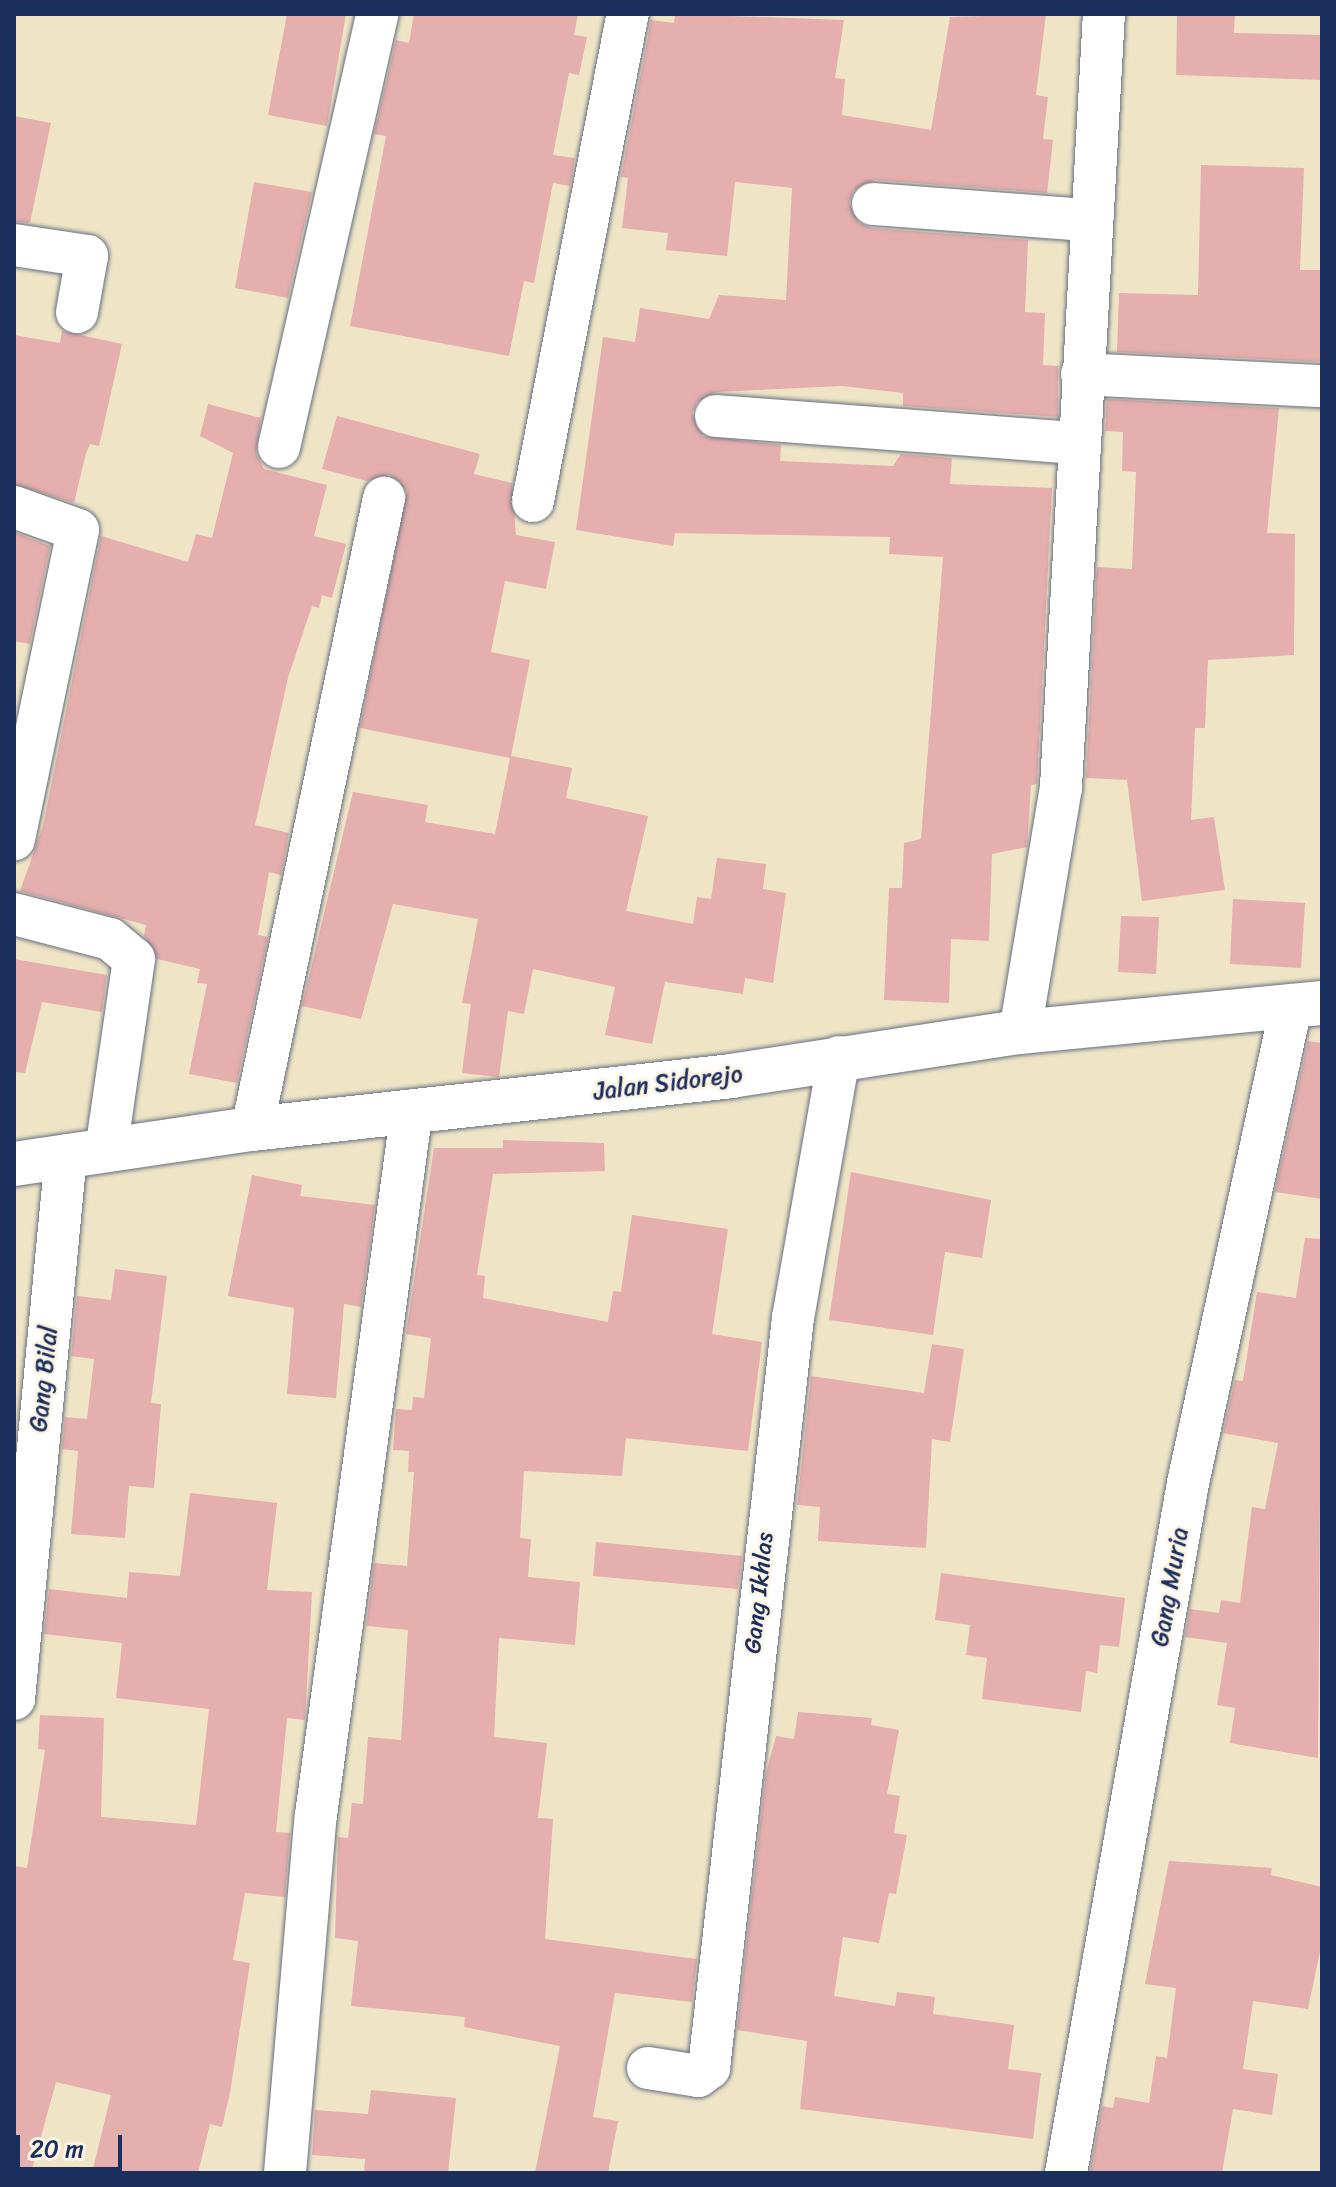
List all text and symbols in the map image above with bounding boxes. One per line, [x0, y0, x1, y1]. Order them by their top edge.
street label: Jalan Sidorejo [593, 1060, 743, 1106]
street label: Gang Bilal [24, 1325, 64, 1433]
street label: Gang Muria [1145, 1526, 1195, 1648]
street label: Gang Ikhlas [738, 1530, 780, 1656]
scale bar [20, 2119, 126, 2169]
text: 20 m [30, 2128, 84, 2170]

